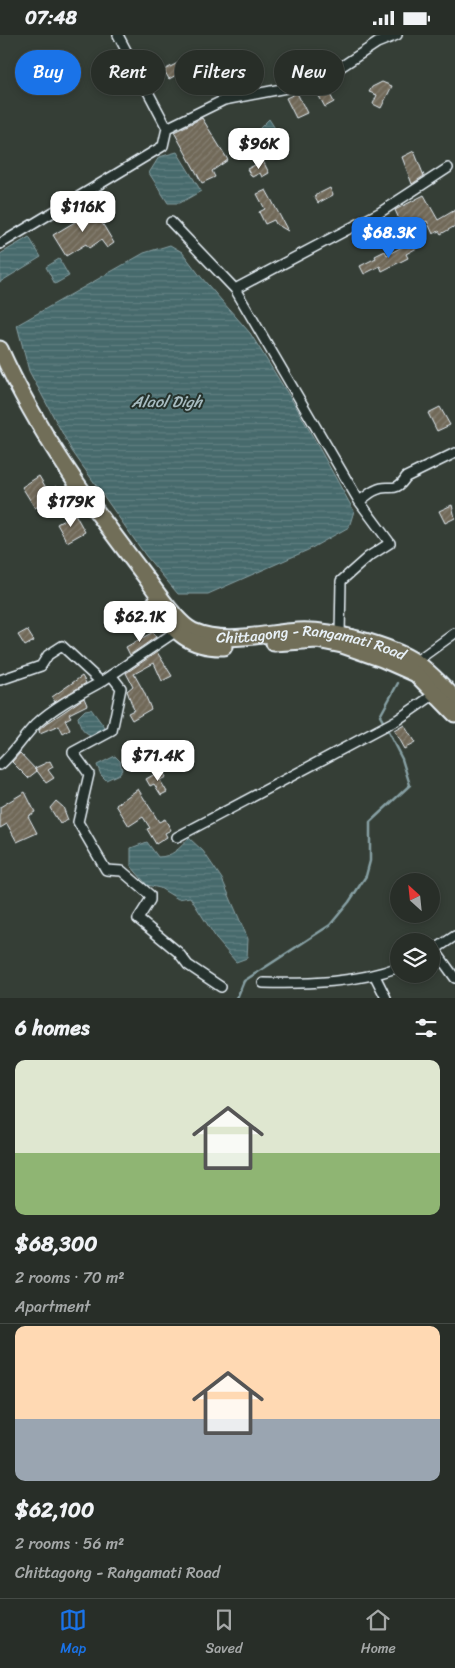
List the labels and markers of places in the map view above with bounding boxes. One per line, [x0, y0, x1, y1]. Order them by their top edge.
pin: $96K [229, 127, 289, 170]
pin: $116K [48, 191, 118, 233]
pin: $68.3K [348, 217, 430, 259]
pin: $179K [36, 485, 106, 528]
pin: $62.1K [99, 601, 181, 643]
pin: $71.4K [117, 739, 199, 782]

